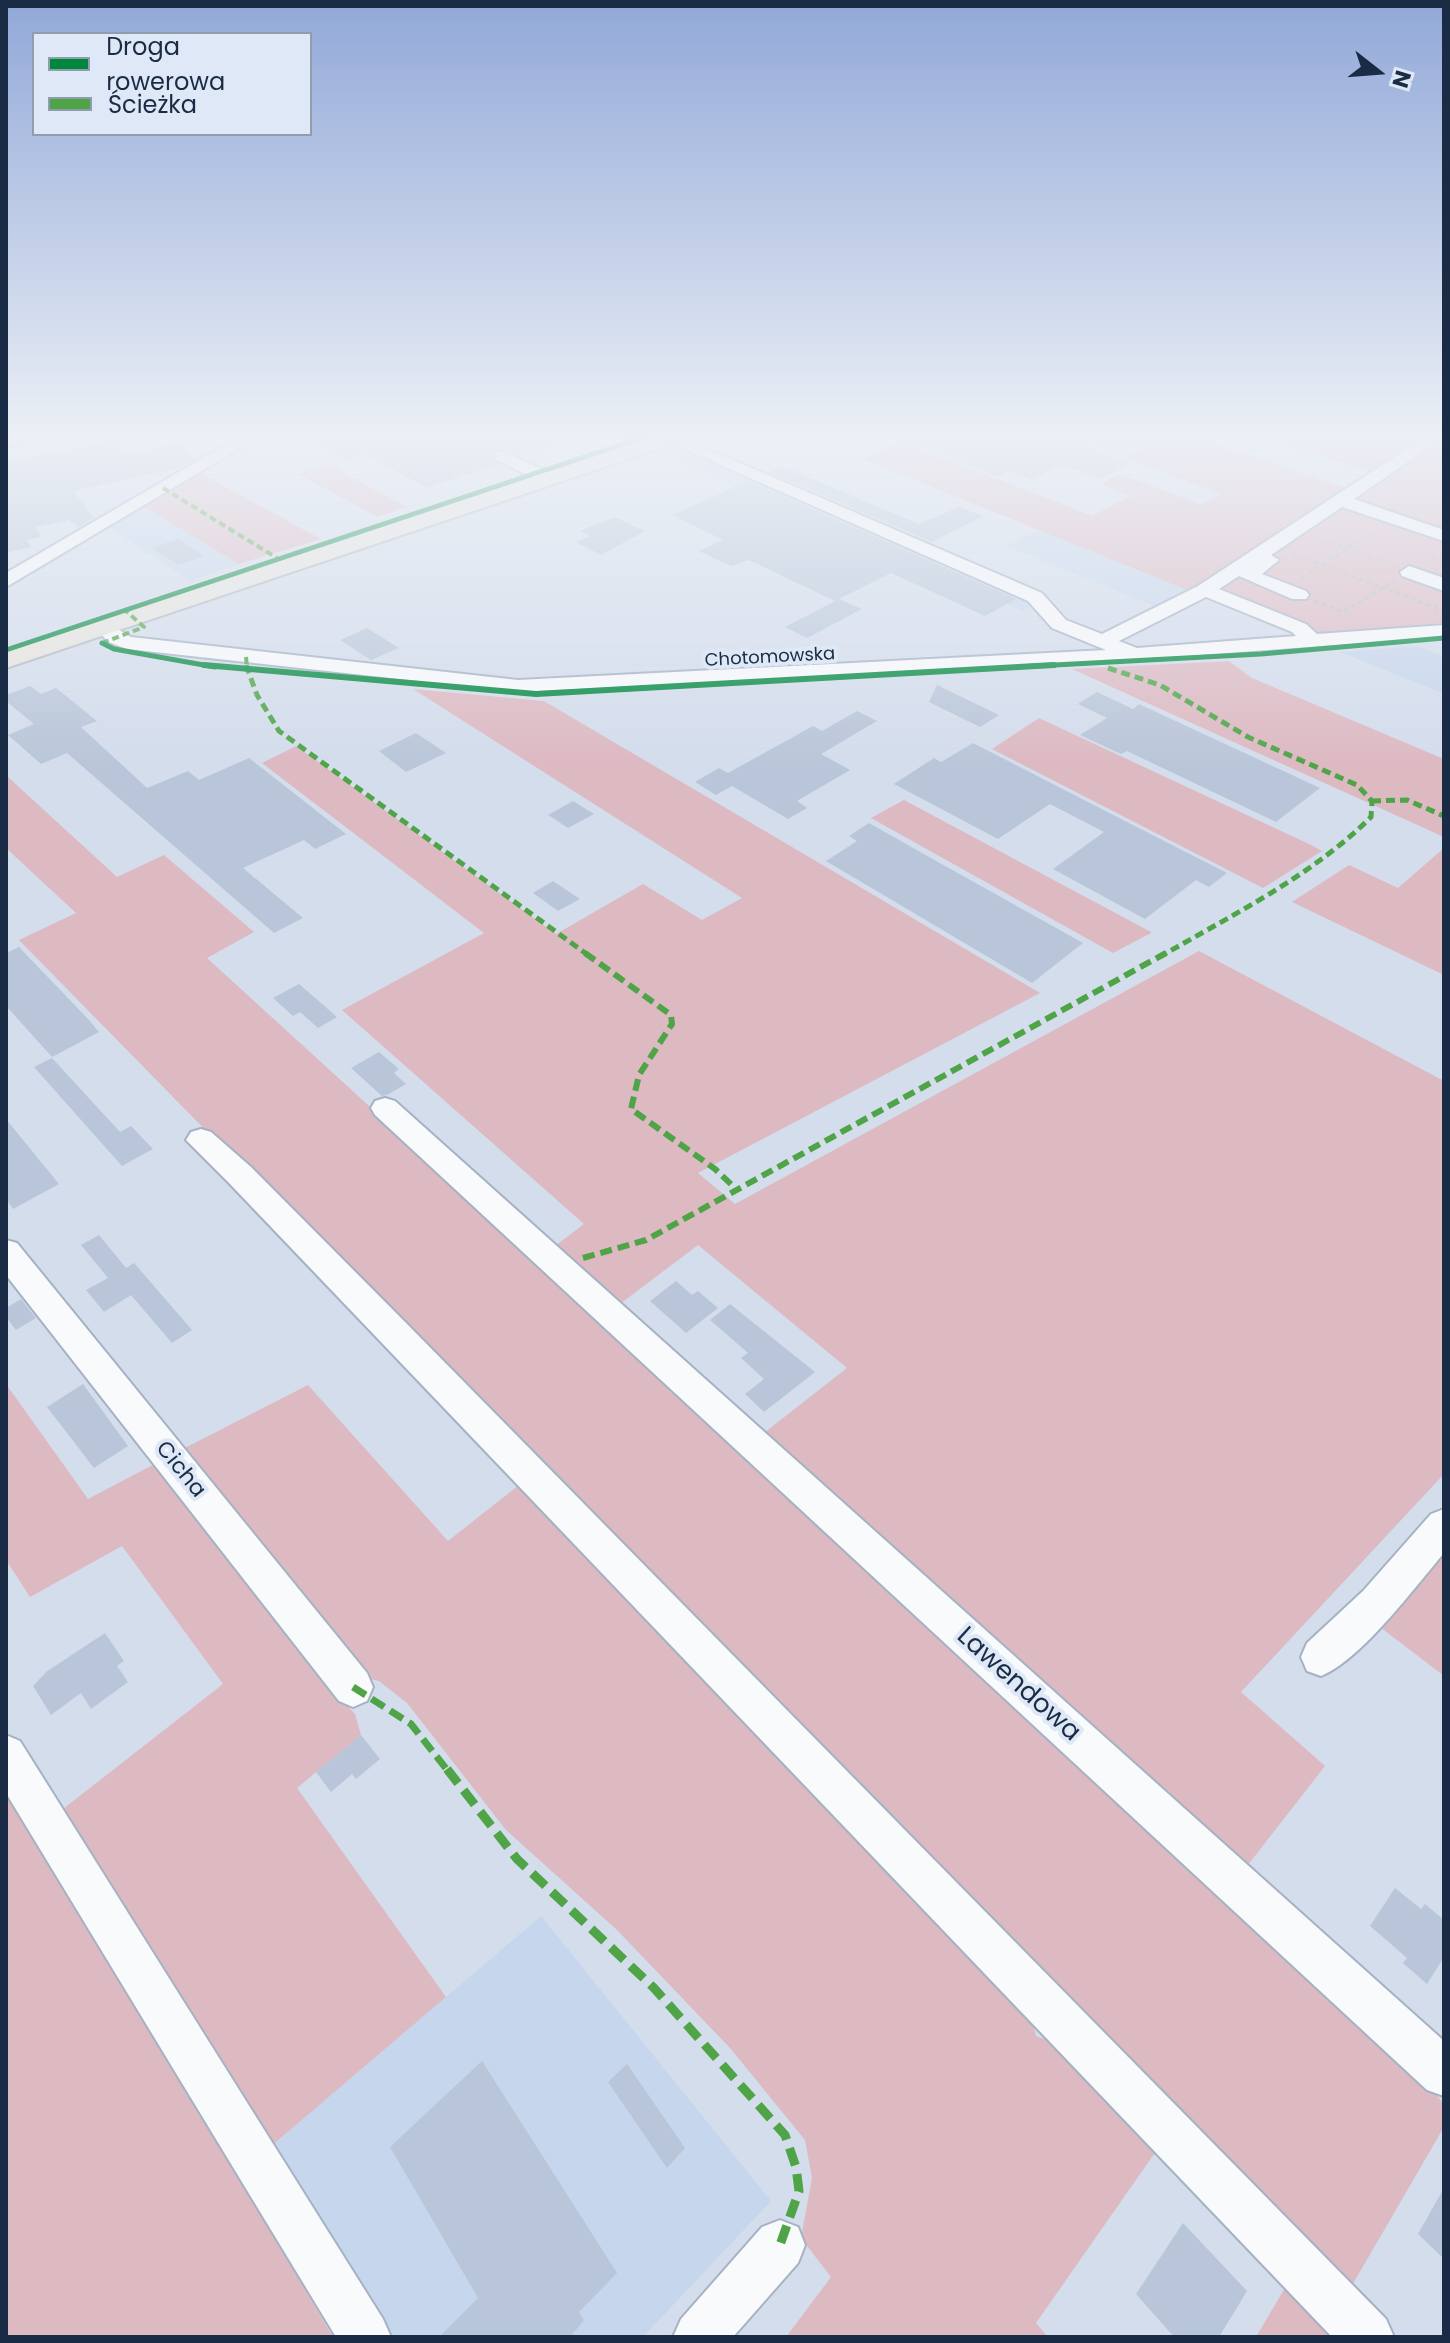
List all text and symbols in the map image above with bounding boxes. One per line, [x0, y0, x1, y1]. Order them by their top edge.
text: Droga rowerowa [106, 30, 225, 98]
legend [32, 32, 312, 136]
north arrow [1338, 32, 1418, 112]
text: N [1384, 67, 1419, 92]
text: Ścieżka [108, 88, 197, 121]
street label: Chotomowska [704, 644, 836, 672]
street label: Cicha [149, 1437, 211, 1503]
street label: Lawendowa [950, 1621, 1086, 1749]

